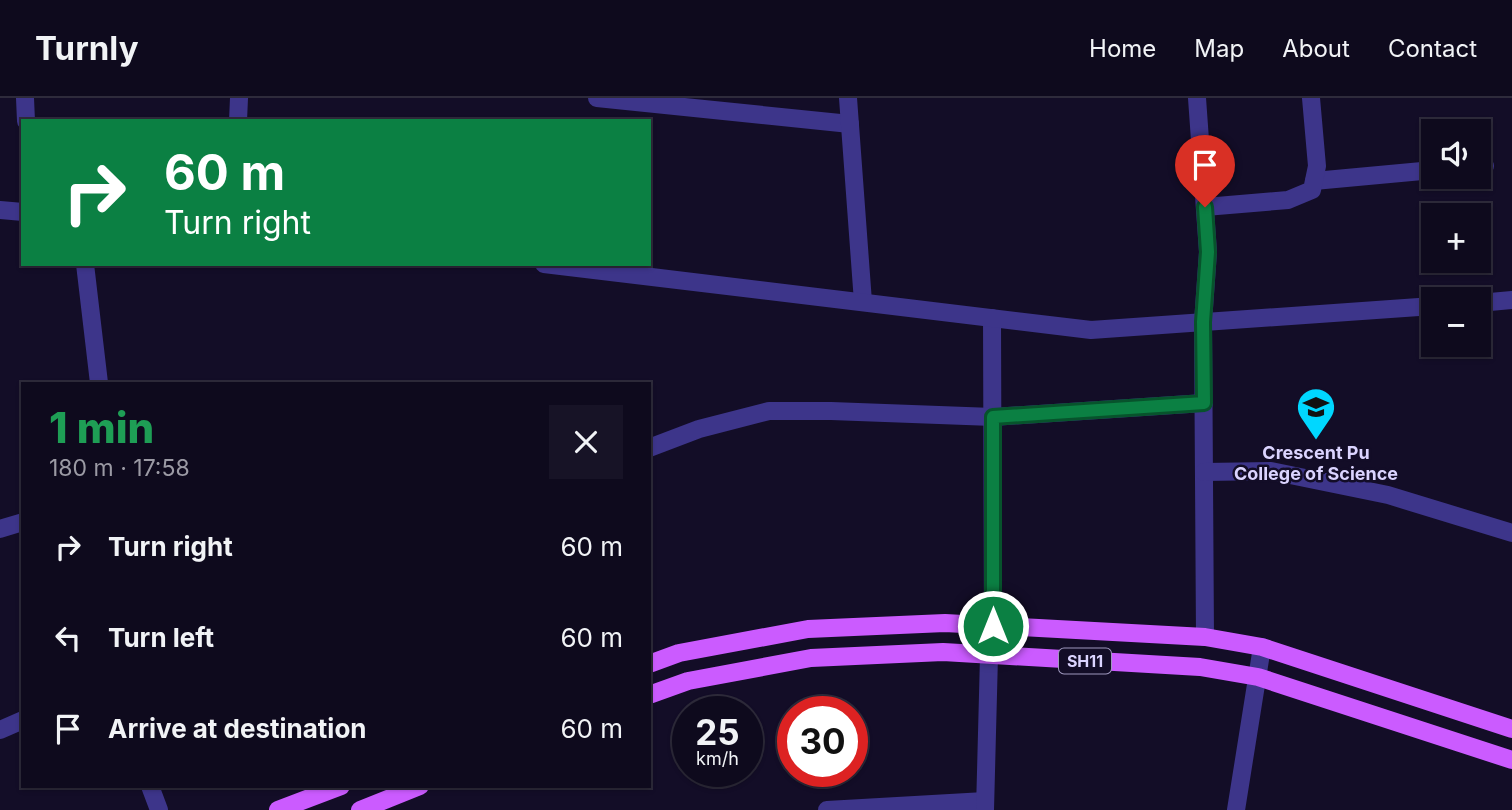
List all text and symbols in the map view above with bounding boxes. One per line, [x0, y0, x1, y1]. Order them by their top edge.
text: Turnly [35, 28, 139, 68]
text: Home [1089, 34, 1156, 63]
text: Map [1194, 34, 1244, 63]
text: About [1282, 34, 1350, 63]
text: Contact [1388, 34, 1477, 63]
map controls [1421, 119, 1491, 357]
button: sound [1421, 119, 1491, 189]
pin [1175, 135, 1235, 207]
text: 60 m [164, 143, 285, 202]
icon: arrive [1186, 146, 1224, 184]
icon: right [49, 147, 140, 238]
text: Turn right [164, 203, 311, 242]
button: + [1421, 203, 1491, 273]
button: − [1421, 287, 1491, 357]
school or university icon: Crescent Pu College of Science [1295, 386, 1337, 441]
text: 1 min [49, 402, 154, 453]
button: close [549, 405, 623, 479]
place label: Crescent Pu College of Science [1234, 442, 1398, 484]
text: 180 m · 17:58 [49, 454, 190, 482]
icon: right [49, 528, 87, 566]
text: Turn right [108, 531, 233, 562]
text: 60 m [560, 531, 623, 562]
position arrow [956, 589, 1030, 663]
icon: left [49, 619, 87, 657]
text: Turn left [108, 622, 214, 653]
text: 60 m [560, 622, 623, 653]
road number: SH11 [1059, 648, 1111, 674]
speed limit sign: 30 [777, 696, 868, 787]
icon: arrive [49, 710, 87, 748]
text: 25 [695, 711, 740, 753]
text: Arrive at destination [108, 713, 367, 744]
text: 60 m [560, 713, 623, 744]
text: km/h [696, 748, 739, 769]

